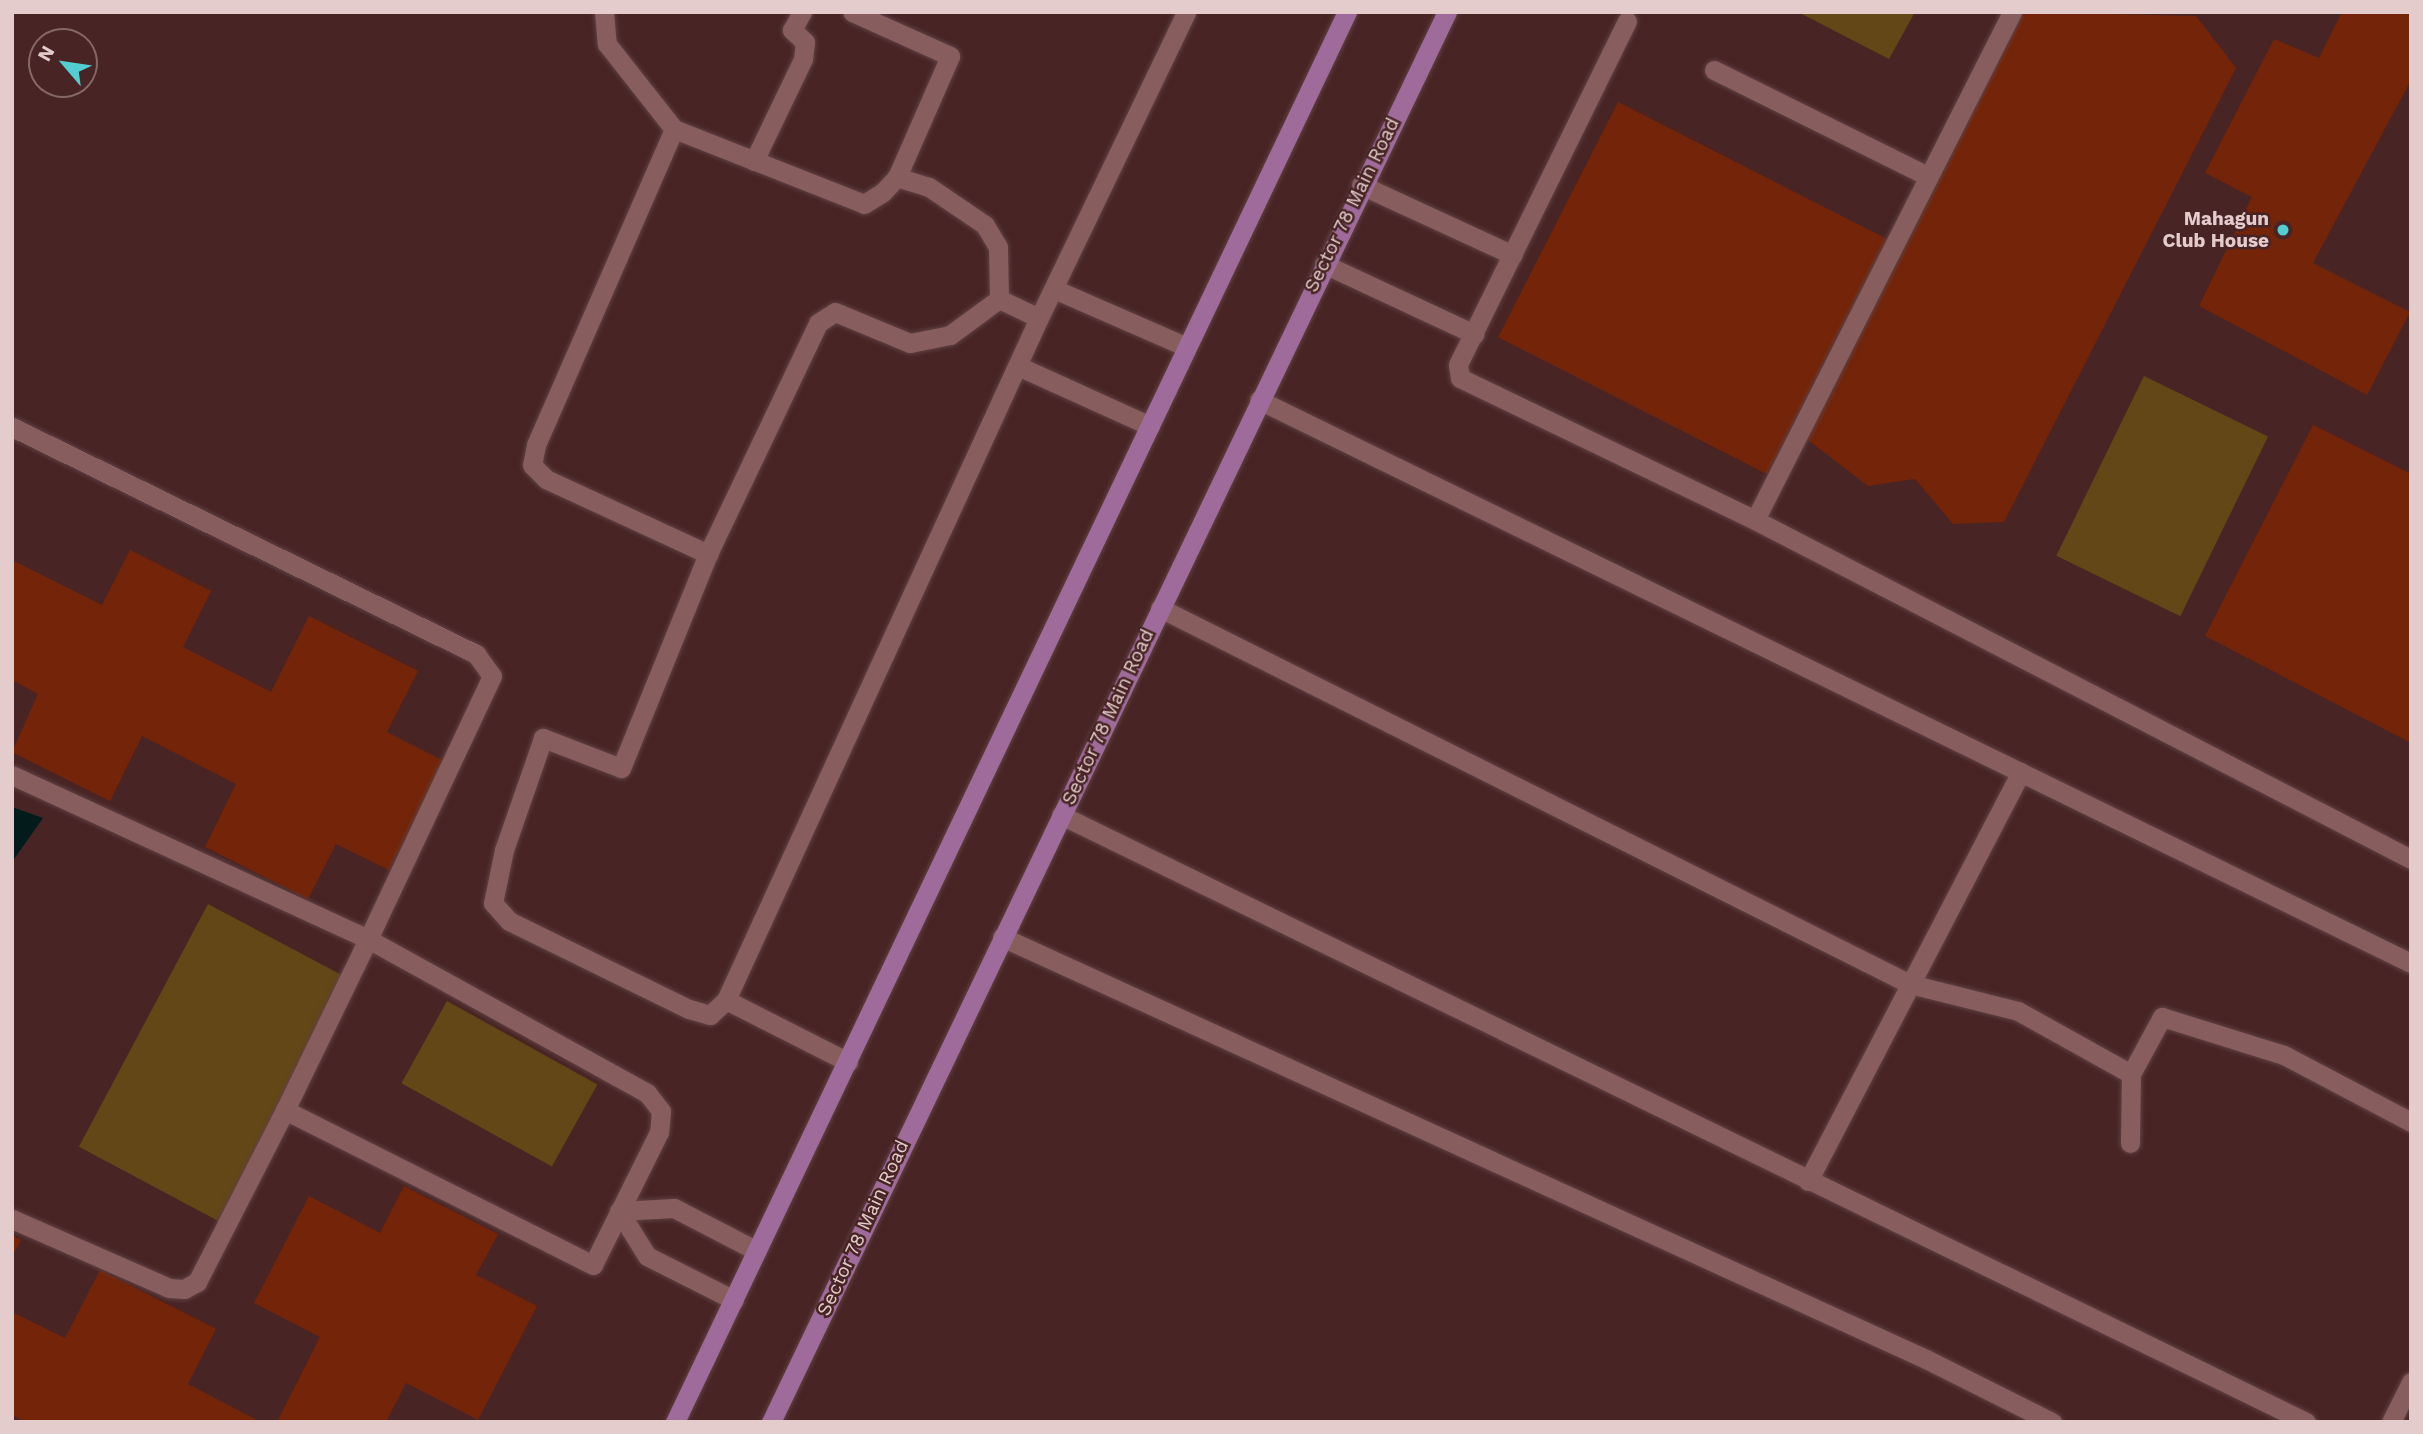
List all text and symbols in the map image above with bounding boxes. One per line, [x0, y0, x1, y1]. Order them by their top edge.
north arrow [28, 28, 98, 98]
text: N [32, 42, 59, 65]
street label: Sector 78 Main Road [1300, 114, 1404, 296]
place label: Mahagun Club House [2162, 208, 2269, 252]
marker: Mahagun Club House [2275, 222, 2291, 238]
street label: Sector 78 Main Road [1057, 625, 1159, 809]
street label: Sector 78 Main Road [812, 1136, 914, 1320]

